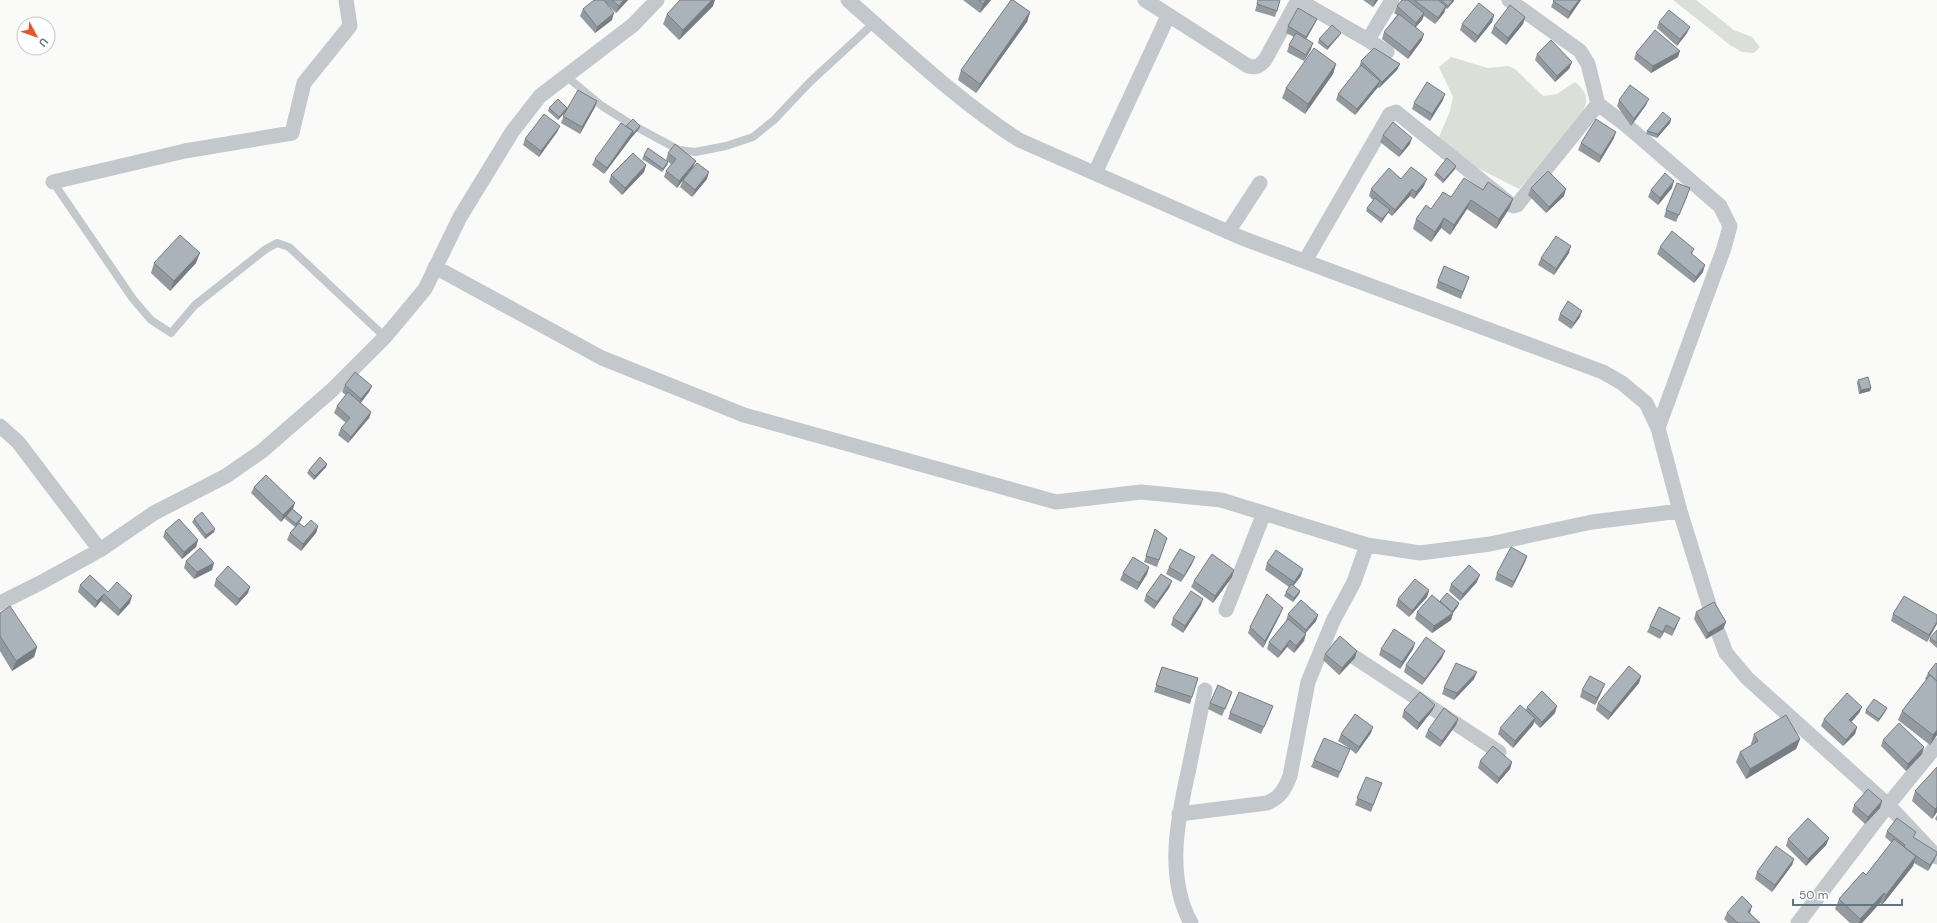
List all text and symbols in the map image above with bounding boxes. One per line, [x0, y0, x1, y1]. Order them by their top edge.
north arrow [16, 16, 56, 56]
text: U [36, 35, 51, 50]
scale bar [1793, 881, 1902, 907]
text: 50 m [1799, 887, 1828, 903]

